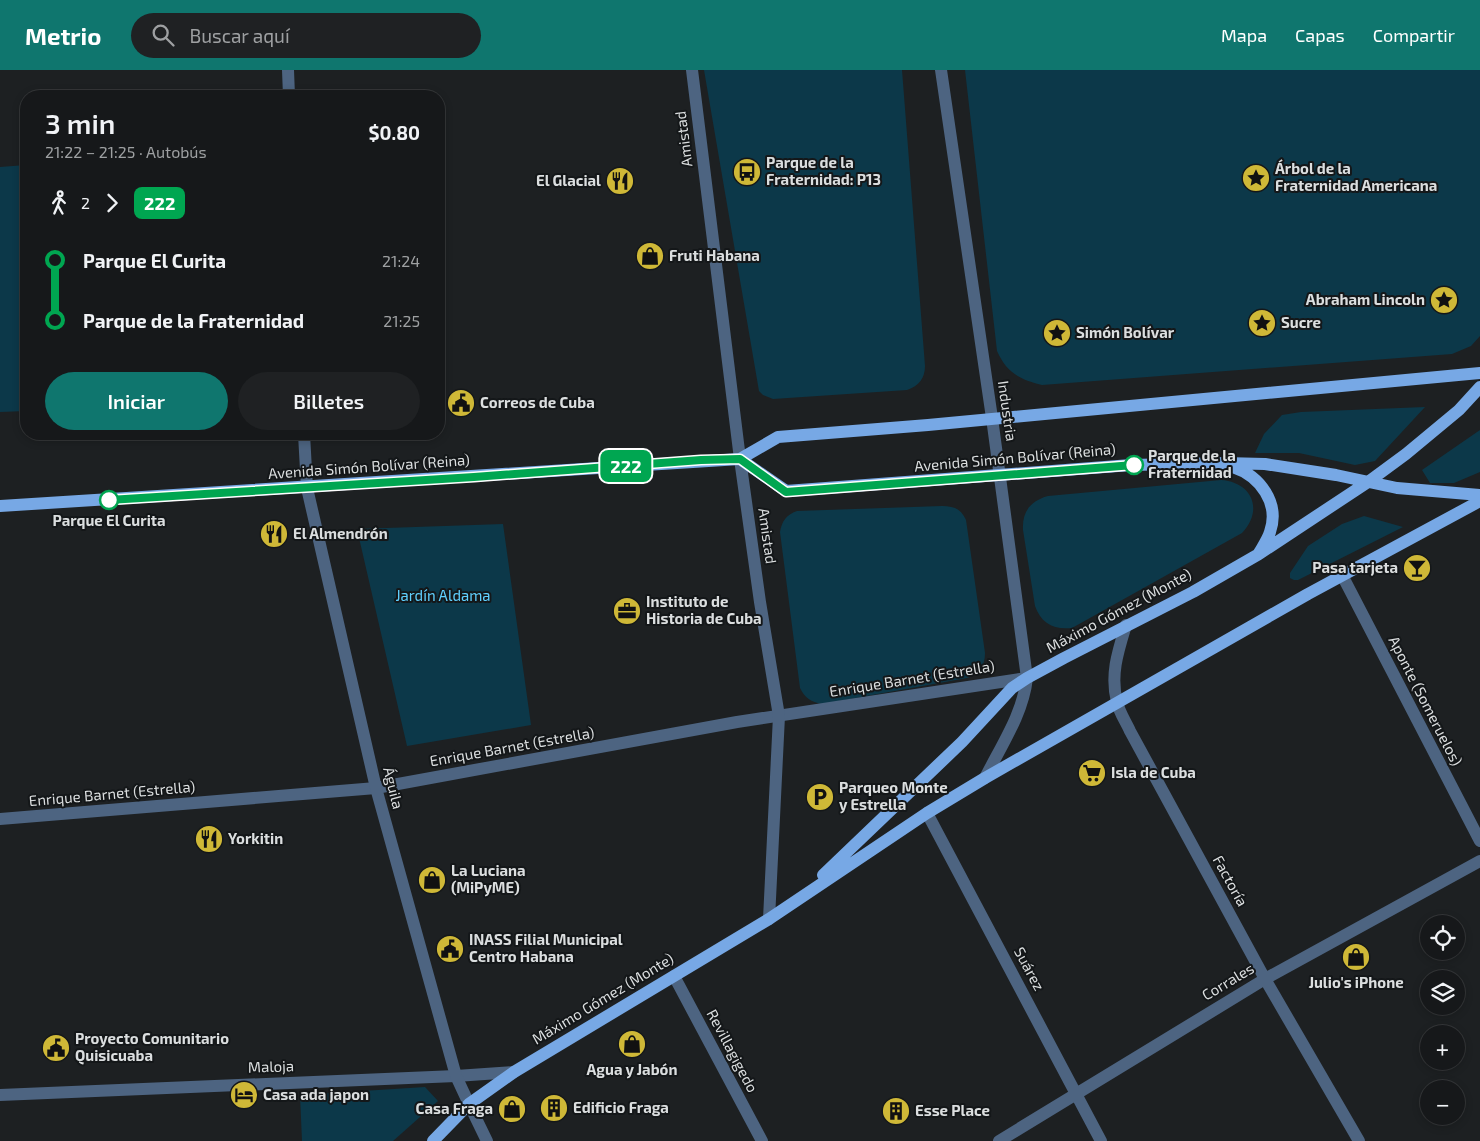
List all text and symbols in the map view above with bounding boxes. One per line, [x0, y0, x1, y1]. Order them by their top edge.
search box [131, 13, 481, 58]
text: Metrio [25, 21, 101, 50]
icon: search [149, 21, 177, 49]
text: Buscar aquí [189, 24, 290, 47]
text: Mapa [1221, 24, 1267, 46]
text: Capas [1295, 24, 1345, 46]
text: Compartir [1373, 24, 1455, 46]
text: 3 min [45, 106, 115, 140]
street label: Amistad [671, 110, 695, 168]
text: $0.80 [369, 121, 420, 144]
text: 21:22 – 21:25 · Autobús [45, 142, 207, 161]
place label: Parque de la Fraternidad: P13 [766, 153, 881, 188]
bus stop icon: Parque de la Fraternidad: P13 [732, 157, 762, 187]
place label: Árbol de la Fraternidad Americana [1275, 159, 1437, 194]
place icon: Árbol de la Fraternidad Americana [1241, 163, 1271, 193]
restaurant icon: El Glacial [605, 166, 635, 196]
place label: El Glacial [536, 171, 601, 189]
icon: walk [45, 189, 73, 217]
icon: forward [98, 189, 126, 217]
text: 222 [144, 192, 175, 214]
text: 2 [81, 193, 90, 212]
shop icon: Fruti Habana [635, 241, 665, 271]
place label: Fruti Habana [669, 246, 760, 264]
text: Parque El Curita [83, 249, 226, 272]
text: 21:24 [382, 251, 420, 270]
place icon: Abraham Lincoln [1429, 285, 1459, 315]
place label: Abraham Lincoln [1306, 290, 1425, 308]
place icon: Sucre [1247, 308, 1277, 338]
text: Parque de la Fraternidad [83, 309, 304, 332]
text: 21:25 [383, 311, 420, 330]
place label: Sucre [1281, 313, 1321, 331]
place icon: Simón Bolívar [1042, 318, 1072, 348]
place label: Simón Bolívar [1076, 323, 1175, 341]
button: Iniciar [45, 372, 228, 430]
button: Billetes [238, 372, 420, 430]
street label: Industria [995, 379, 1021, 442]
public building icon: Correos de Cuba [446, 388, 476, 418]
place label: Correos de Cuba [480, 393, 595, 411]
street label: Avenida Simón Bolívar (Reina) [913, 439, 1116, 475]
place label: Parque de la Fraternidad [1148, 446, 1236, 481]
street label: Avenida Simón Bolívar (Reina) [267, 450, 470, 482]
line badge: 222 [597, 450, 655, 482]
text: 222 [610, 455, 642, 477]
marker: Parque de la Fraternidad [1124, 455, 1144, 475]
marker: Parque El Curita [99, 490, 119, 510]
street label: Amistad [755, 507, 781, 565]
place label: Parque El Curita [52, 511, 166, 529]
restaurant icon: El Almendrón [259, 519, 289, 549]
place label: El Almendrón [293, 524, 388, 542]
bar icon: Pasa tarjeta [1402, 553, 1432, 583]
place label: Pasa tarjeta [1312, 558, 1398, 576]
street label: Máximo Gómez (Monte) [1043, 564, 1194, 656]
park label: Jardín Aldama [395, 586, 491, 604]
place label: Instituto de Historia de Cuba [646, 592, 762, 627]
office icon: Instituto de Historia de Cuba [612, 596, 642, 626]
street label: Aponte (Someruelos) [1385, 633, 1466, 768]
street label: Enrique Barnet (Estrella) [828, 656, 996, 700]
street label: Enrique Barnet (Estrella) [428, 723, 596, 769]
supermarket icon: Isla de Cuba [1077, 758, 1107, 788]
place label: Isla de Cuba [1111, 763, 1196, 781]
street label: Águila [380, 765, 408, 811]
street label: Enrique Barnet (Estrella) [28, 777, 196, 809]
place label: Parqueo Monte y Estrella [839, 778, 948, 814]
parking icon: Parqueo Monte y Estrella [805, 782, 835, 812]
restaurant icon: Yorkitin [194, 824, 224, 854]
place label: Yorkitin [228, 829, 283, 847]
street label: Factoría [1210, 852, 1252, 909]
place label: La Luciana (MiPyME) [451, 861, 526, 897]
shop icon: La Luciana (MiPyME) [417, 865, 447, 895]
map controls [1420, 915, 1465, 1125]
button: locate [1420, 915, 1465, 960]
place label: INASS Filial Municipal Centro Habana [469, 930, 623, 965]
public building icon: INASS Filial Municipal Centro Habana [435, 934, 465, 964]
shop icon: Julio's iPhone [1341, 942, 1371, 972]
street label: Suárez [1011, 944, 1049, 993]
street label: Máximo Gómez (Monte) [528, 949, 677, 1048]
street label: Corrales [1198, 959, 1257, 1004]
button: layers [1420, 970, 1465, 1015]
place label: Julio's iPhone [1308, 973, 1404, 991]
street label: Revillagigedo [703, 1006, 762, 1095]
button: + [1420, 1025, 1465, 1070]
place label: Proyecto Comunitario Quisicuaba [75, 1029, 229, 1065]
shop icon: Agua y Jabón [617, 1029, 647, 1059]
public building icon: Proyecto Comunitario Quisicuaba [41, 1033, 71, 1063]
street label: Maloja [247, 1056, 294, 1077]
place label: Agua y Jabón [587, 1060, 677, 1079]
hotel icon: Casa ada japon [229, 1080, 259, 1110]
button: − [1420, 1080, 1465, 1125]
place label: Casa ada japon [263, 1085, 369, 1103]
building icon: Edificio Fraga [539, 1093, 569, 1123]
shop icon: Casa Fraga [497, 1094, 527, 1124]
building icon: Esse Place [881, 1096, 911, 1126]
place label: Edificio Fraga [573, 1098, 669, 1116]
place label: Casa Fraga [416, 1099, 493, 1117]
place label: Esse Place [915, 1101, 990, 1119]

